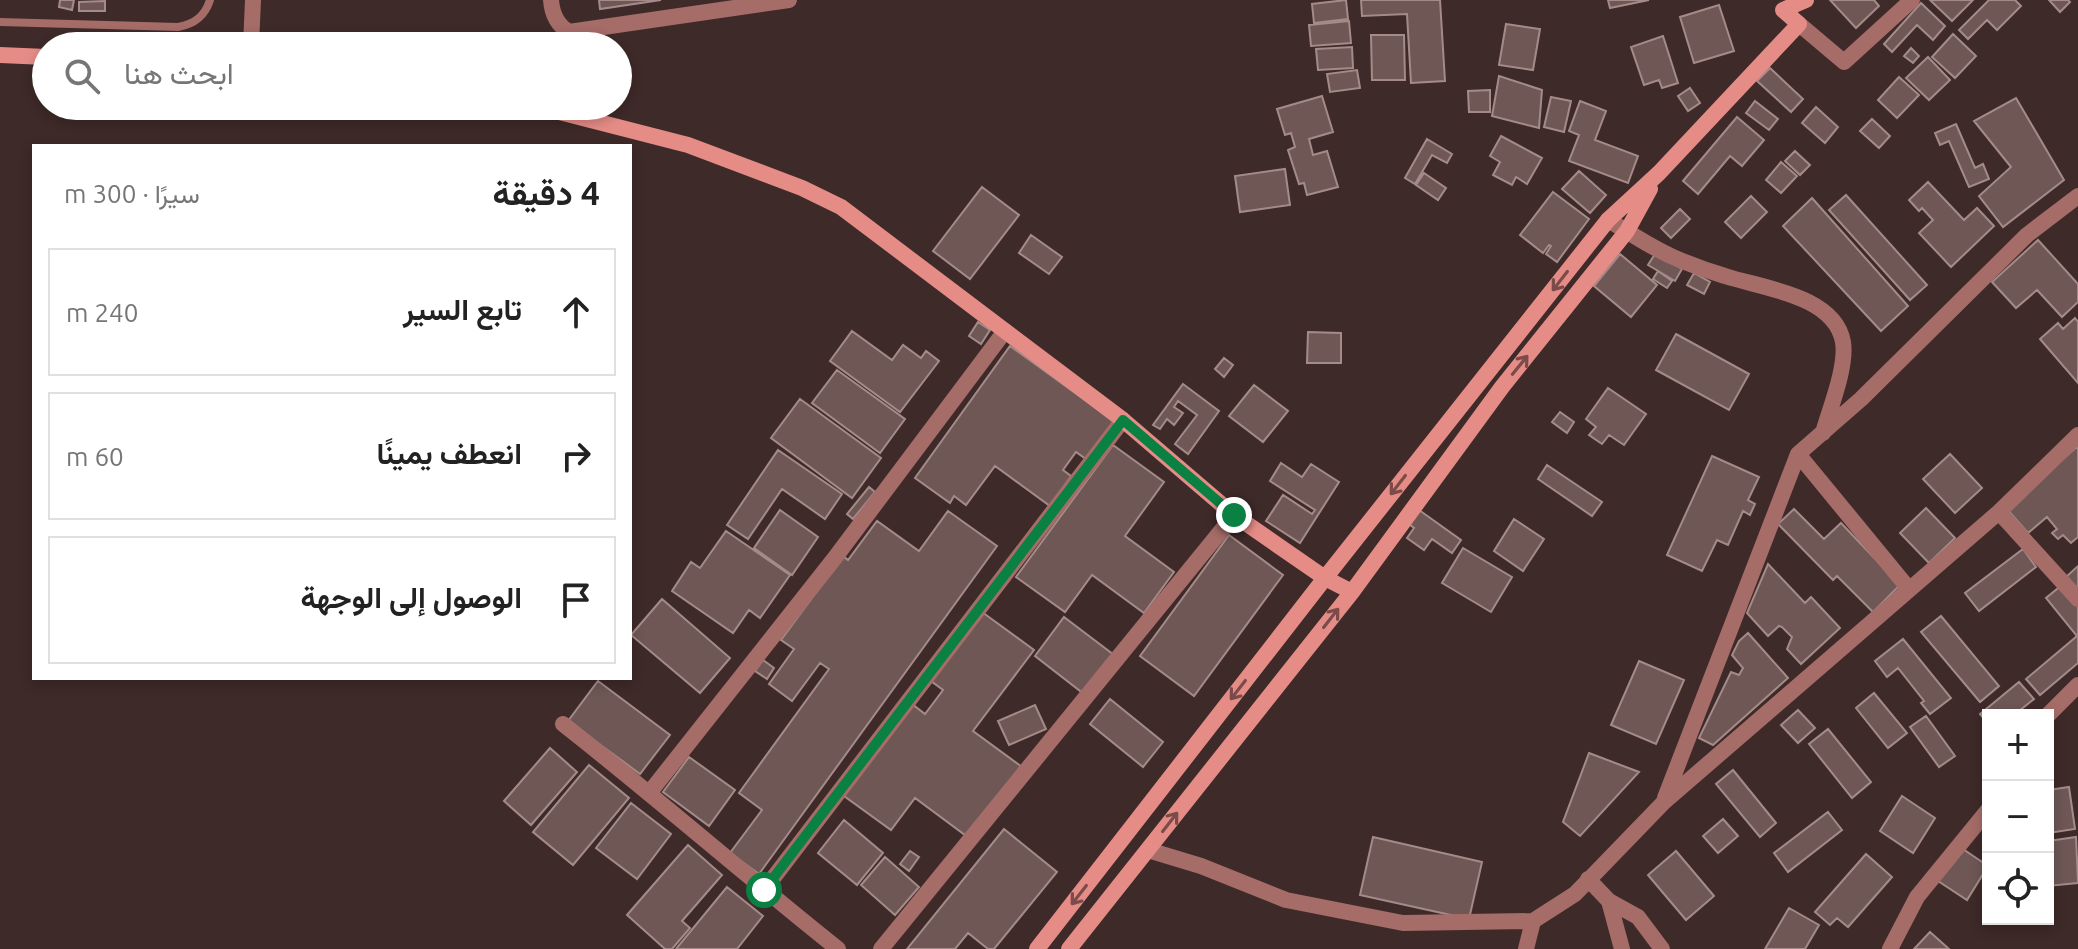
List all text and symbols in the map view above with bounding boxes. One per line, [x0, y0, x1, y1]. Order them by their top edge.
search box [32, 32, 632, 120]
icon: search [60, 54, 104, 98]
text: ابحث هنا [124, 56, 234, 90]
text: 4 دقيقة [493, 173, 600, 211]
text: سيرًا · 300 m [64, 179, 200, 208]
one-way arrow [1551, 270, 1569, 291]
icon: ahead [554, 290, 598, 334]
text: تابع السير [403, 292, 522, 326]
text: 240 m [66, 298, 138, 327]
one-way arrow [1511, 355, 1529, 376]
icon: right [554, 434, 598, 478]
text: انعطف يمينًا [377, 436, 522, 470]
text: 60 m [66, 442, 124, 471]
one-way arrow [1390, 474, 1407, 495]
route end [1216, 497, 1252, 533]
icon: arrive [554, 578, 598, 622]
text: الوصول إلى الوجهة [300, 580, 522, 614]
one-way arrow [1323, 608, 1340, 629]
one-way arrow [1229, 679, 1247, 700]
map controls [1982, 709, 2054, 925]
button: + [1982, 709, 2054, 781]
button: − [1982, 781, 2054, 853]
one-way arrow [1161, 812, 1179, 833]
button: locate [1982, 853, 2054, 925]
route start [746, 872, 782, 908]
one-way arrow [1070, 884, 1087, 905]

